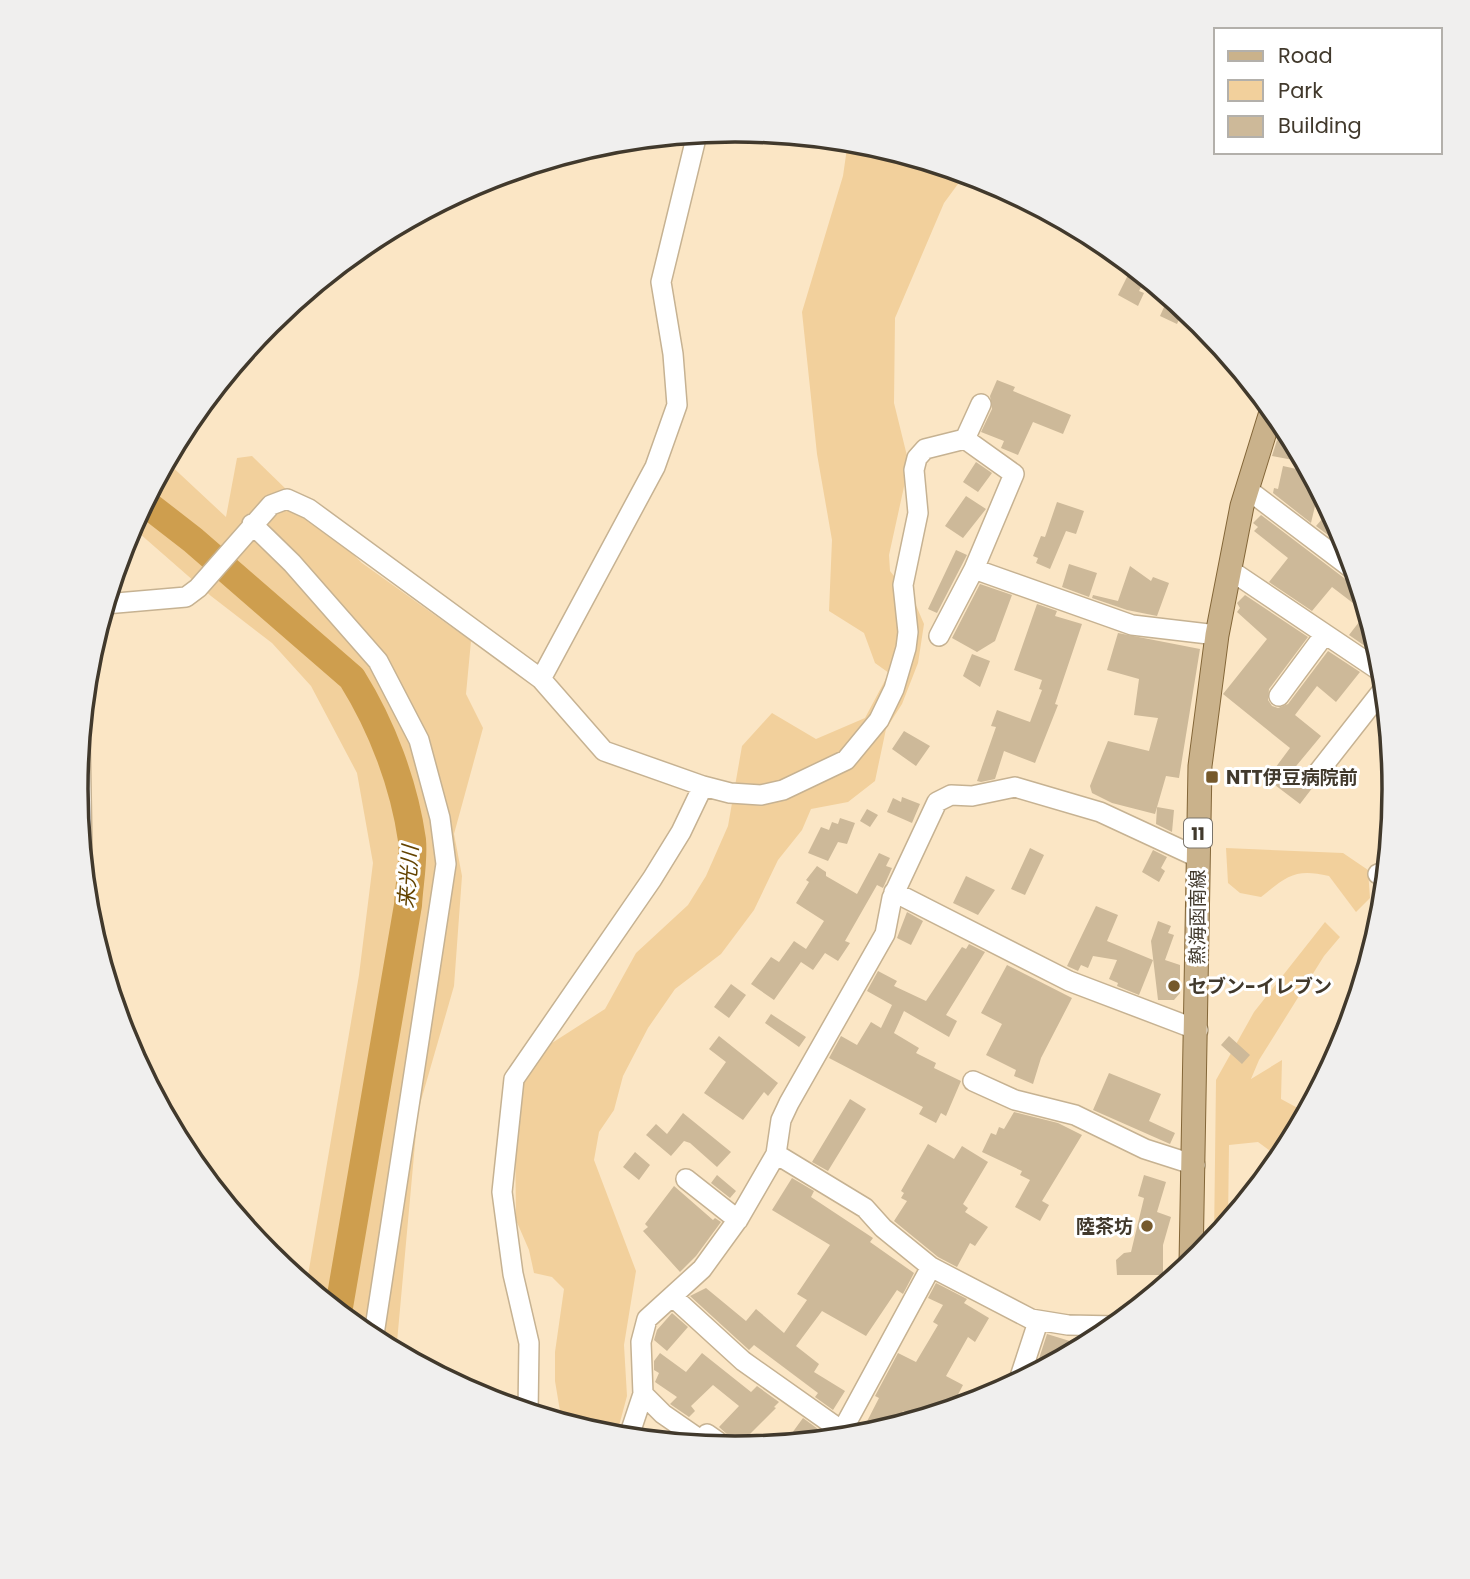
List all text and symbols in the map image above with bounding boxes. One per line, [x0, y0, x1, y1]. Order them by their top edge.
legend [1214, 28, 1442, 154]
text: Road [1278, 41, 1333, 70]
text: Park [1278, 76, 1323, 105]
text: Building [1278, 111, 1362, 140]
place label: NTT伊豆病院前 [1226, 764, 1358, 791]
marker: NTT伊豆病院前 [1204, 769, 1220, 785]
road number: 11 [1184, 818, 1212, 848]
water label: 来光川 [391, 843, 425, 909]
street label: 熱海函南線 [1184, 869, 1211, 965]
place label: セブン-イレブン [1188, 973, 1332, 1000]
marker: セブン-イレブン [1166, 978, 1182, 994]
place label: 陸茶坊 [1076, 1213, 1133, 1240]
marker: 陸茶坊 [1139, 1218, 1155, 1234]

